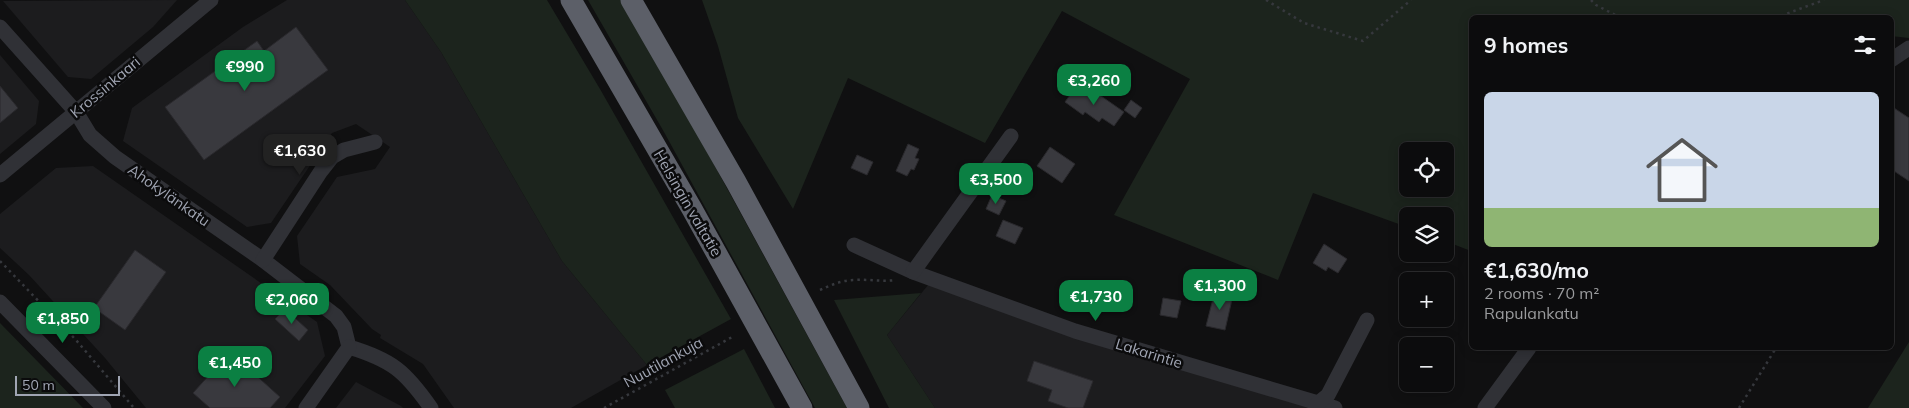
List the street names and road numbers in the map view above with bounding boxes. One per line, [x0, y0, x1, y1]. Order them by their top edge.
street label: Krossinkaari [66, 52, 144, 122]
street label: Helsingin valtatie [650, 146, 726, 260]
street label: Ahokylänkatu [124, 160, 214, 230]
street label: Nuutilankuja [620, 332, 706, 392]
street label: Lakarintie [1113, 334, 1185, 372]

